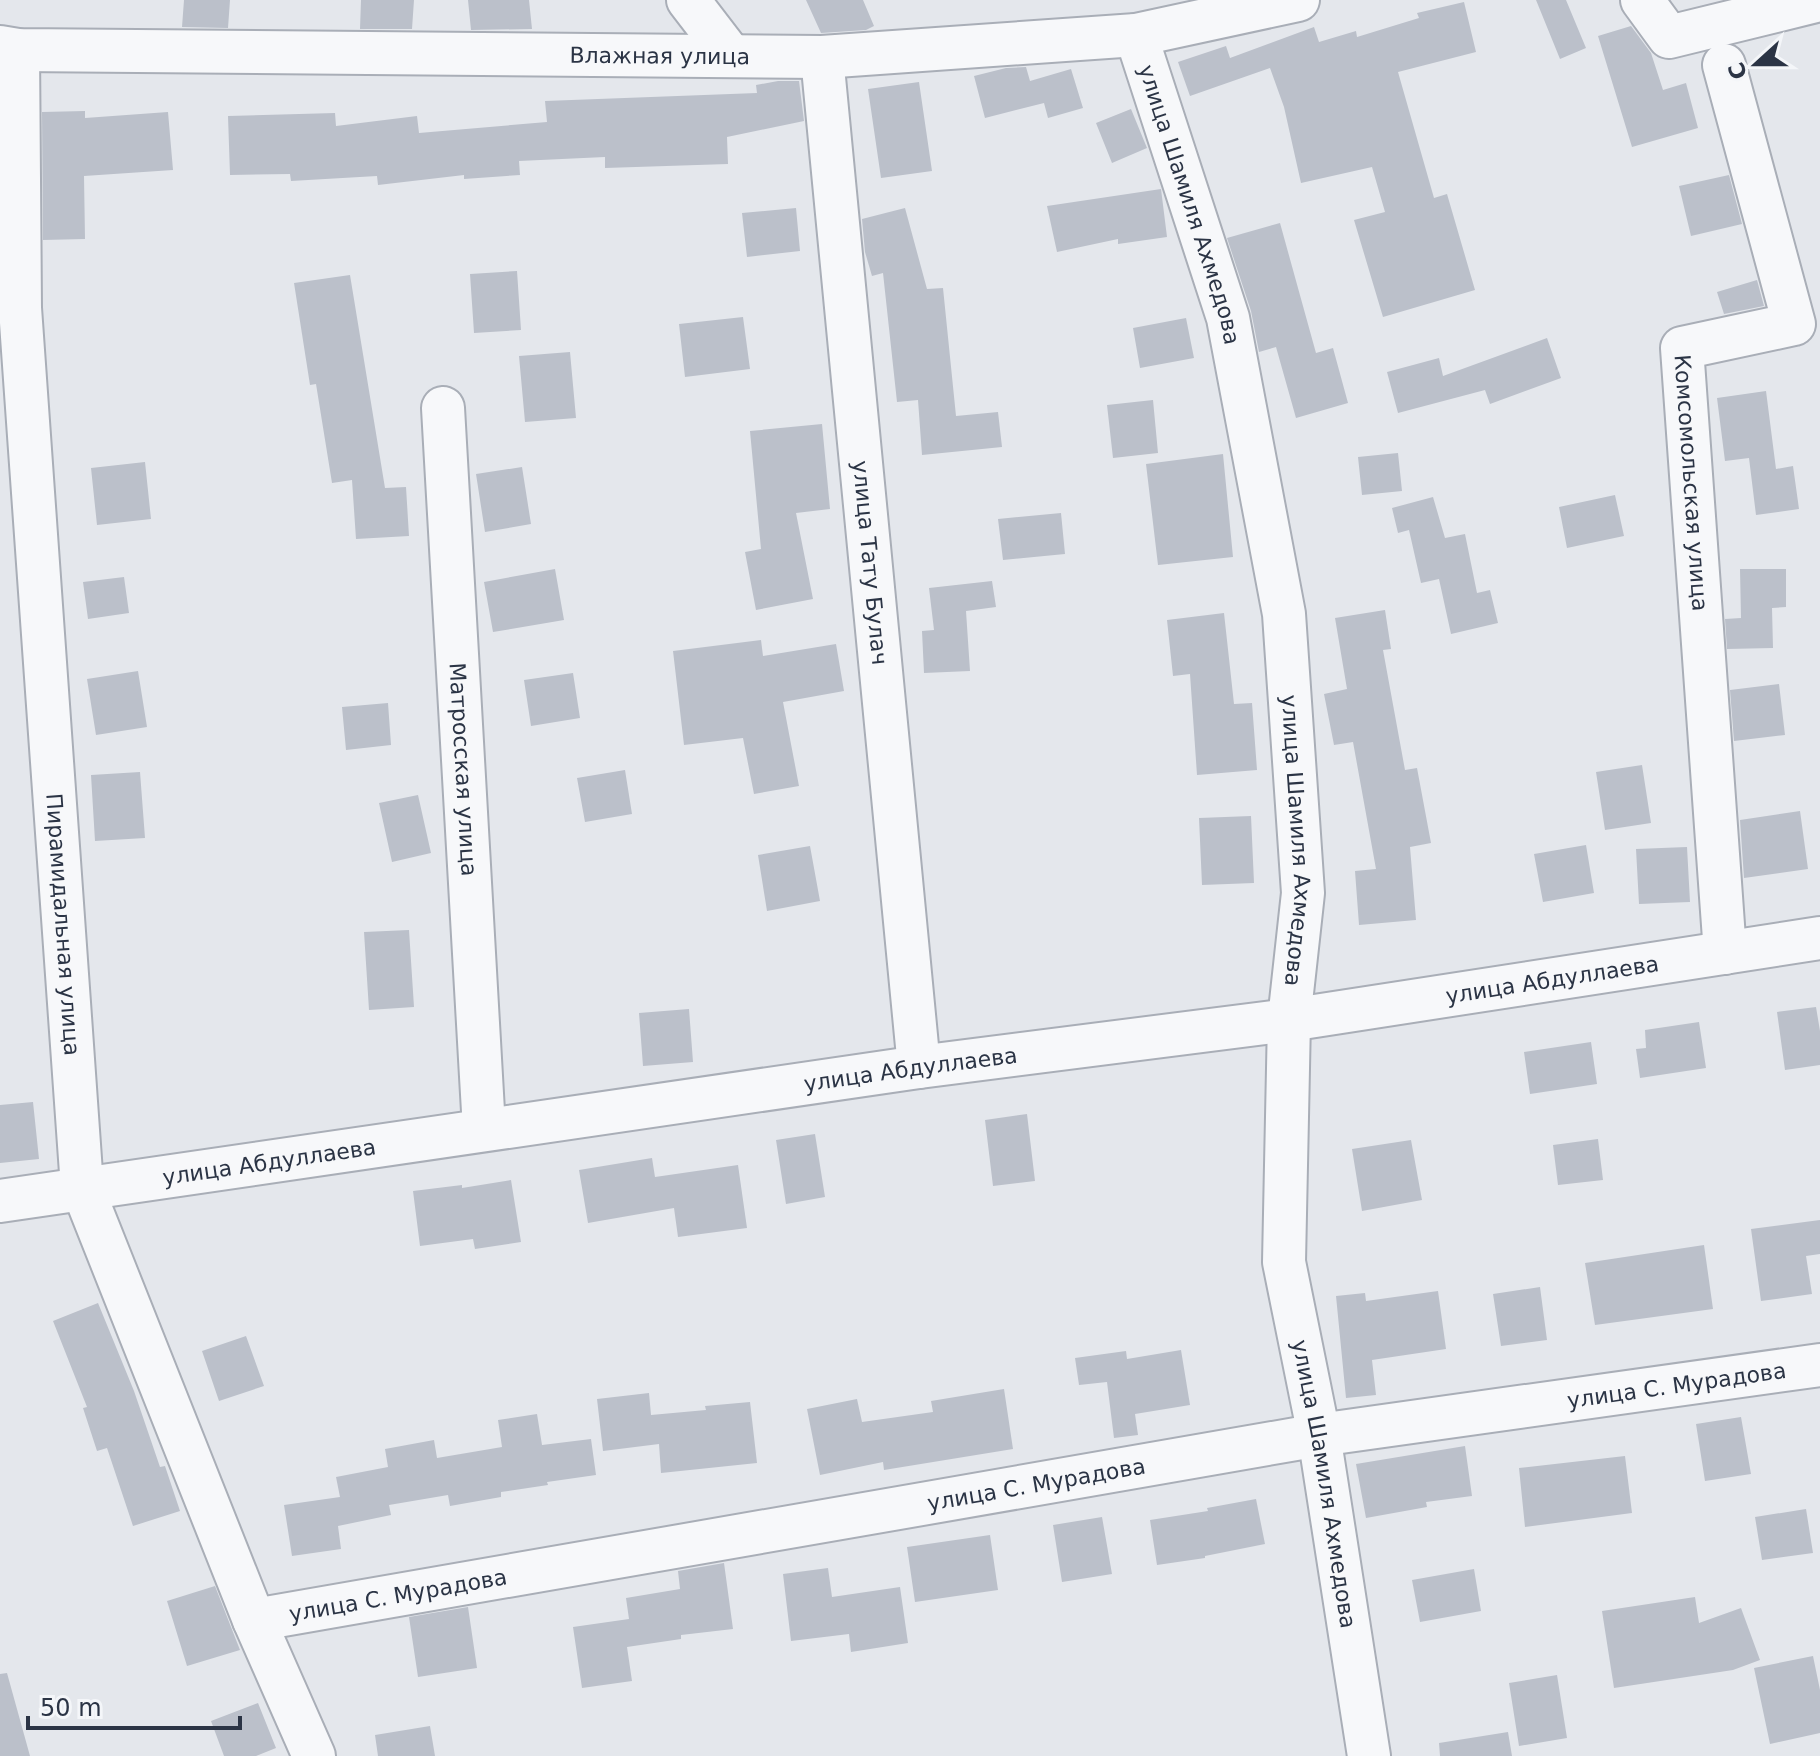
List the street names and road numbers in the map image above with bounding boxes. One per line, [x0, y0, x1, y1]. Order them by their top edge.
street label: Влажная улица [569, 43, 750, 69]
street label: улица Шамиля Ахмедова [1133, 61, 1245, 347]
street label: Комсомольская улица [1669, 354, 1713, 612]
street label: улица Тату Булач [848, 459, 892, 666]
street label: Матросская улица [445, 662, 482, 877]
street label: улица Шамиля Ахмедова [1277, 694, 1315, 988]
street label: Пирамидальная улица [41, 792, 85, 1057]
street label: улица Абдуллаева [1444, 951, 1661, 1009]
street label: улица Абдуллаева [802, 1043, 1019, 1097]
street label: улица Абдуллаева [161, 1134, 378, 1190]
street label: улица Шамиля Ахмедова [1287, 1337, 1361, 1630]
street label: улица С. Мурадова [1566, 1358, 1788, 1413]
street label: улица С. Мурадова [925, 1453, 1147, 1516]
street label: улица С. Мурадова [287, 1564, 509, 1627]

